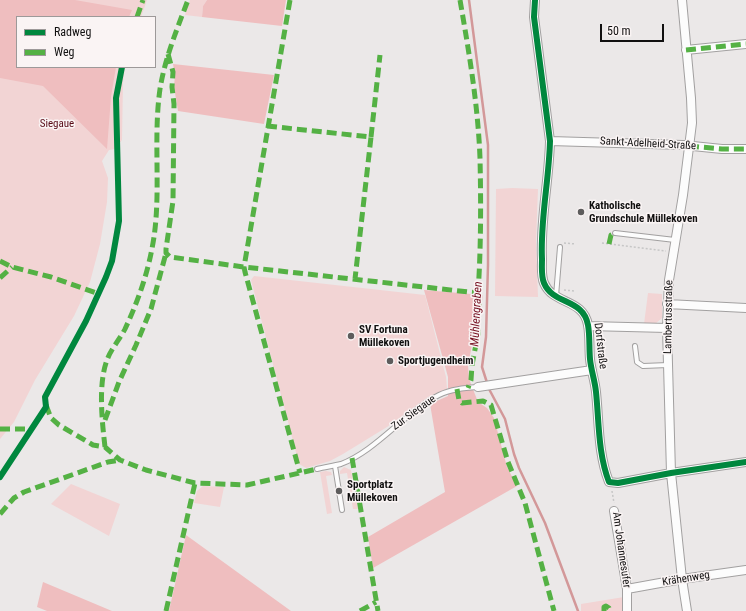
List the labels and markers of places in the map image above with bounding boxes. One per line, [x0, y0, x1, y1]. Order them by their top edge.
place label: Katholische Grundschule Müllekoven [589, 199, 698, 225]
marker: Katholische Grundschule Müllekoven [576, 207, 586, 217]
place label: SV Fortuna Müllekoven [359, 323, 410, 349]
marker: SV Fortuna Müllekoven [346, 331, 356, 341]
place label: Sportjugendheim [398, 354, 474, 368]
marker: Sportjugendheim [385, 356, 395, 366]
place label: Sportplatz Müllekoven [347, 478, 398, 504]
marker: Sportplatz Müllekoven [334, 486, 344, 496]

